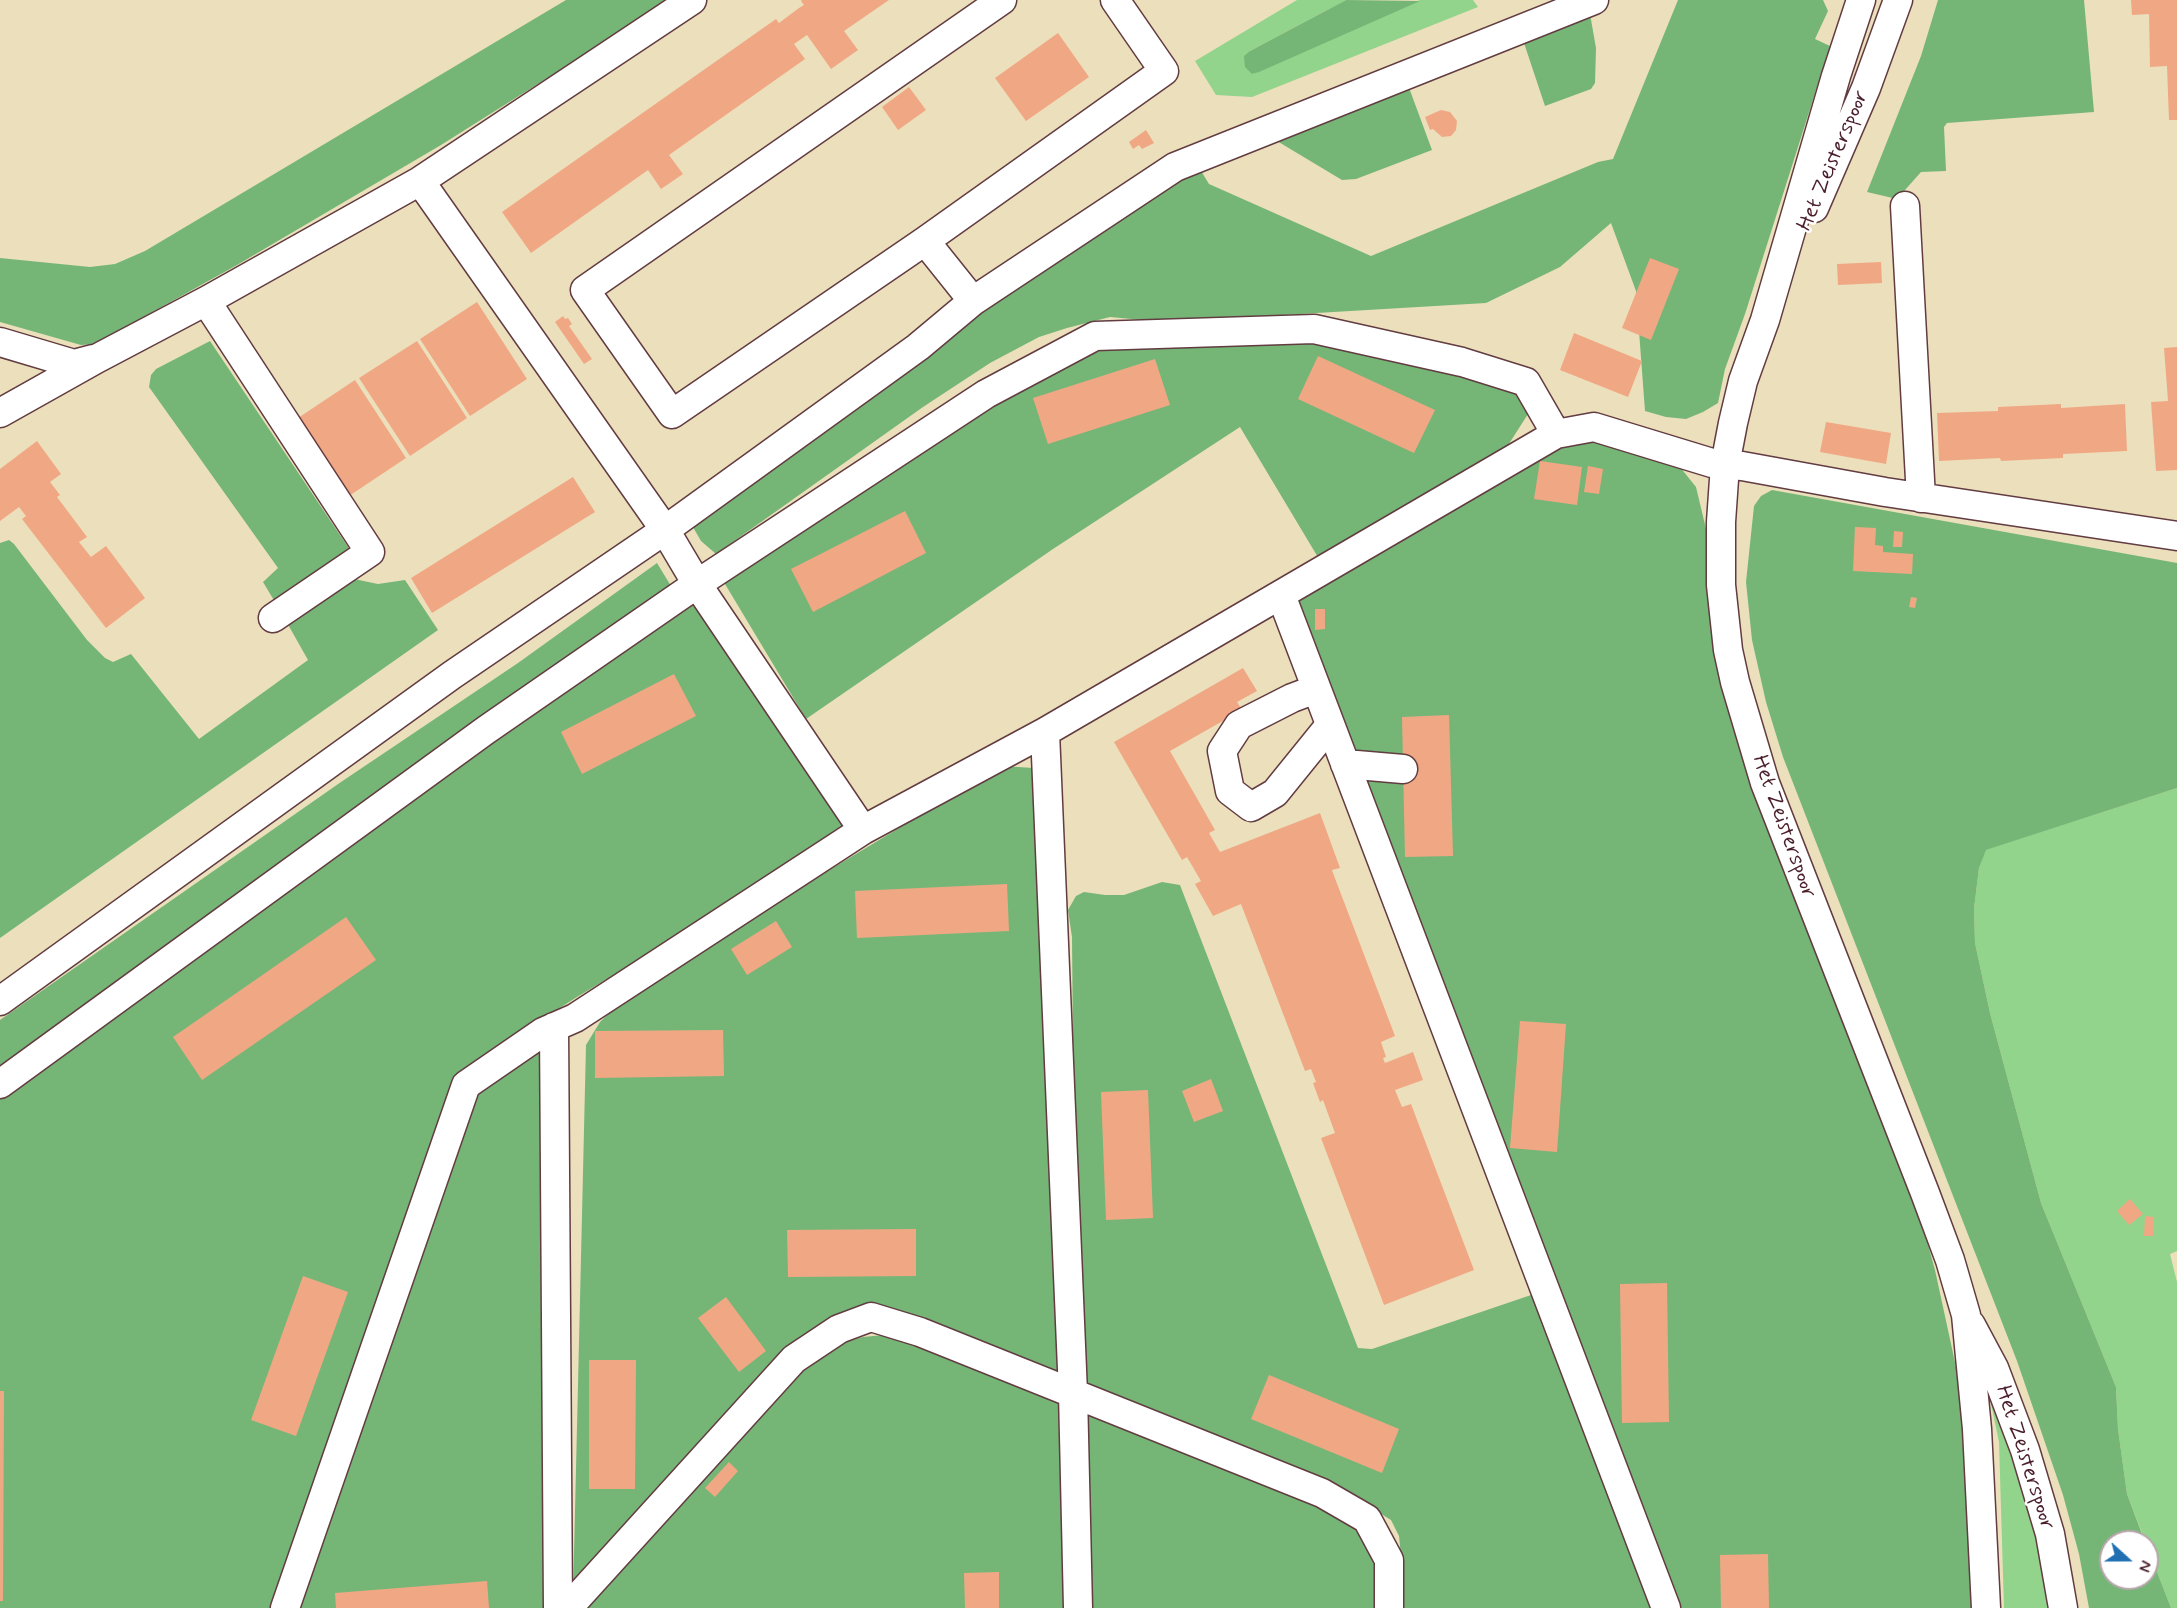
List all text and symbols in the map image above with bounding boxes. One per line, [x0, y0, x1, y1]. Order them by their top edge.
street label: Het Zeisterspoor [1793, 87, 1875, 235]
street label: Het Zeisterspoor [1745, 752, 1821, 902]
street label: Het Zeisterspoor [1988, 1382, 2060, 1534]
north arrow [2099, 1530, 2159, 1590]
text: N [2133, 1557, 2156, 1575]

